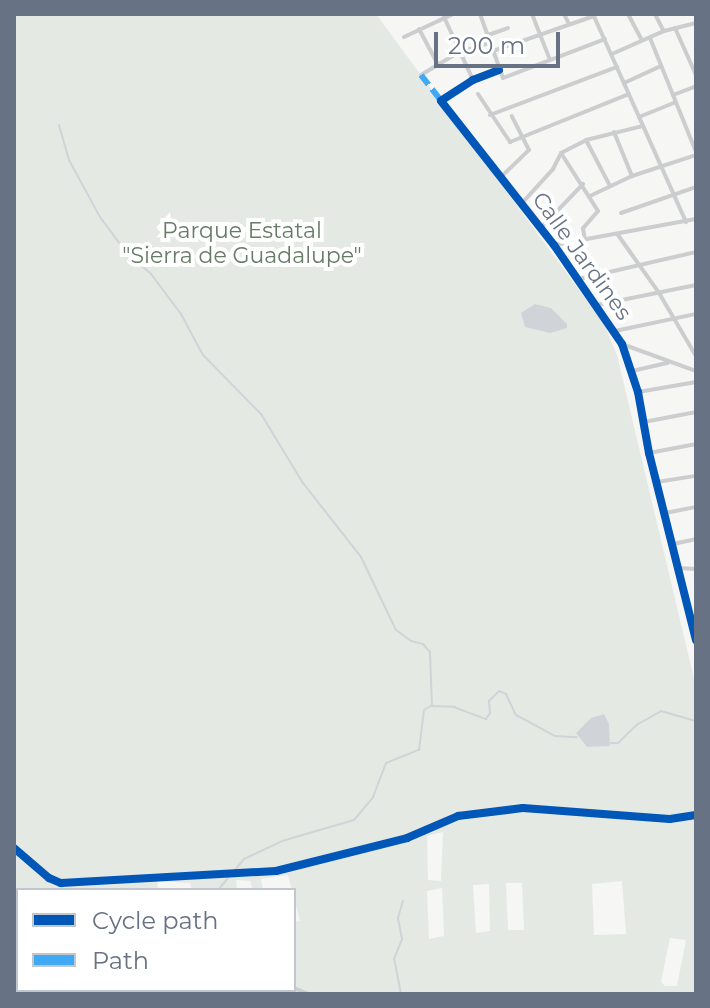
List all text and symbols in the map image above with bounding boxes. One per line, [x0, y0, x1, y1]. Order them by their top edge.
scale bar [438, 16, 564, 66]
text: 200 m [448, 31, 525, 60]
street label: Calle Jardines [527, 187, 637, 325]
park label: Parque Estatal "Sierra de Guadalupe" [122, 217, 362, 268]
legend [16, 888, 296, 992]
text: Cycle path [92, 906, 219, 935]
text: Path [92, 946, 149, 975]

